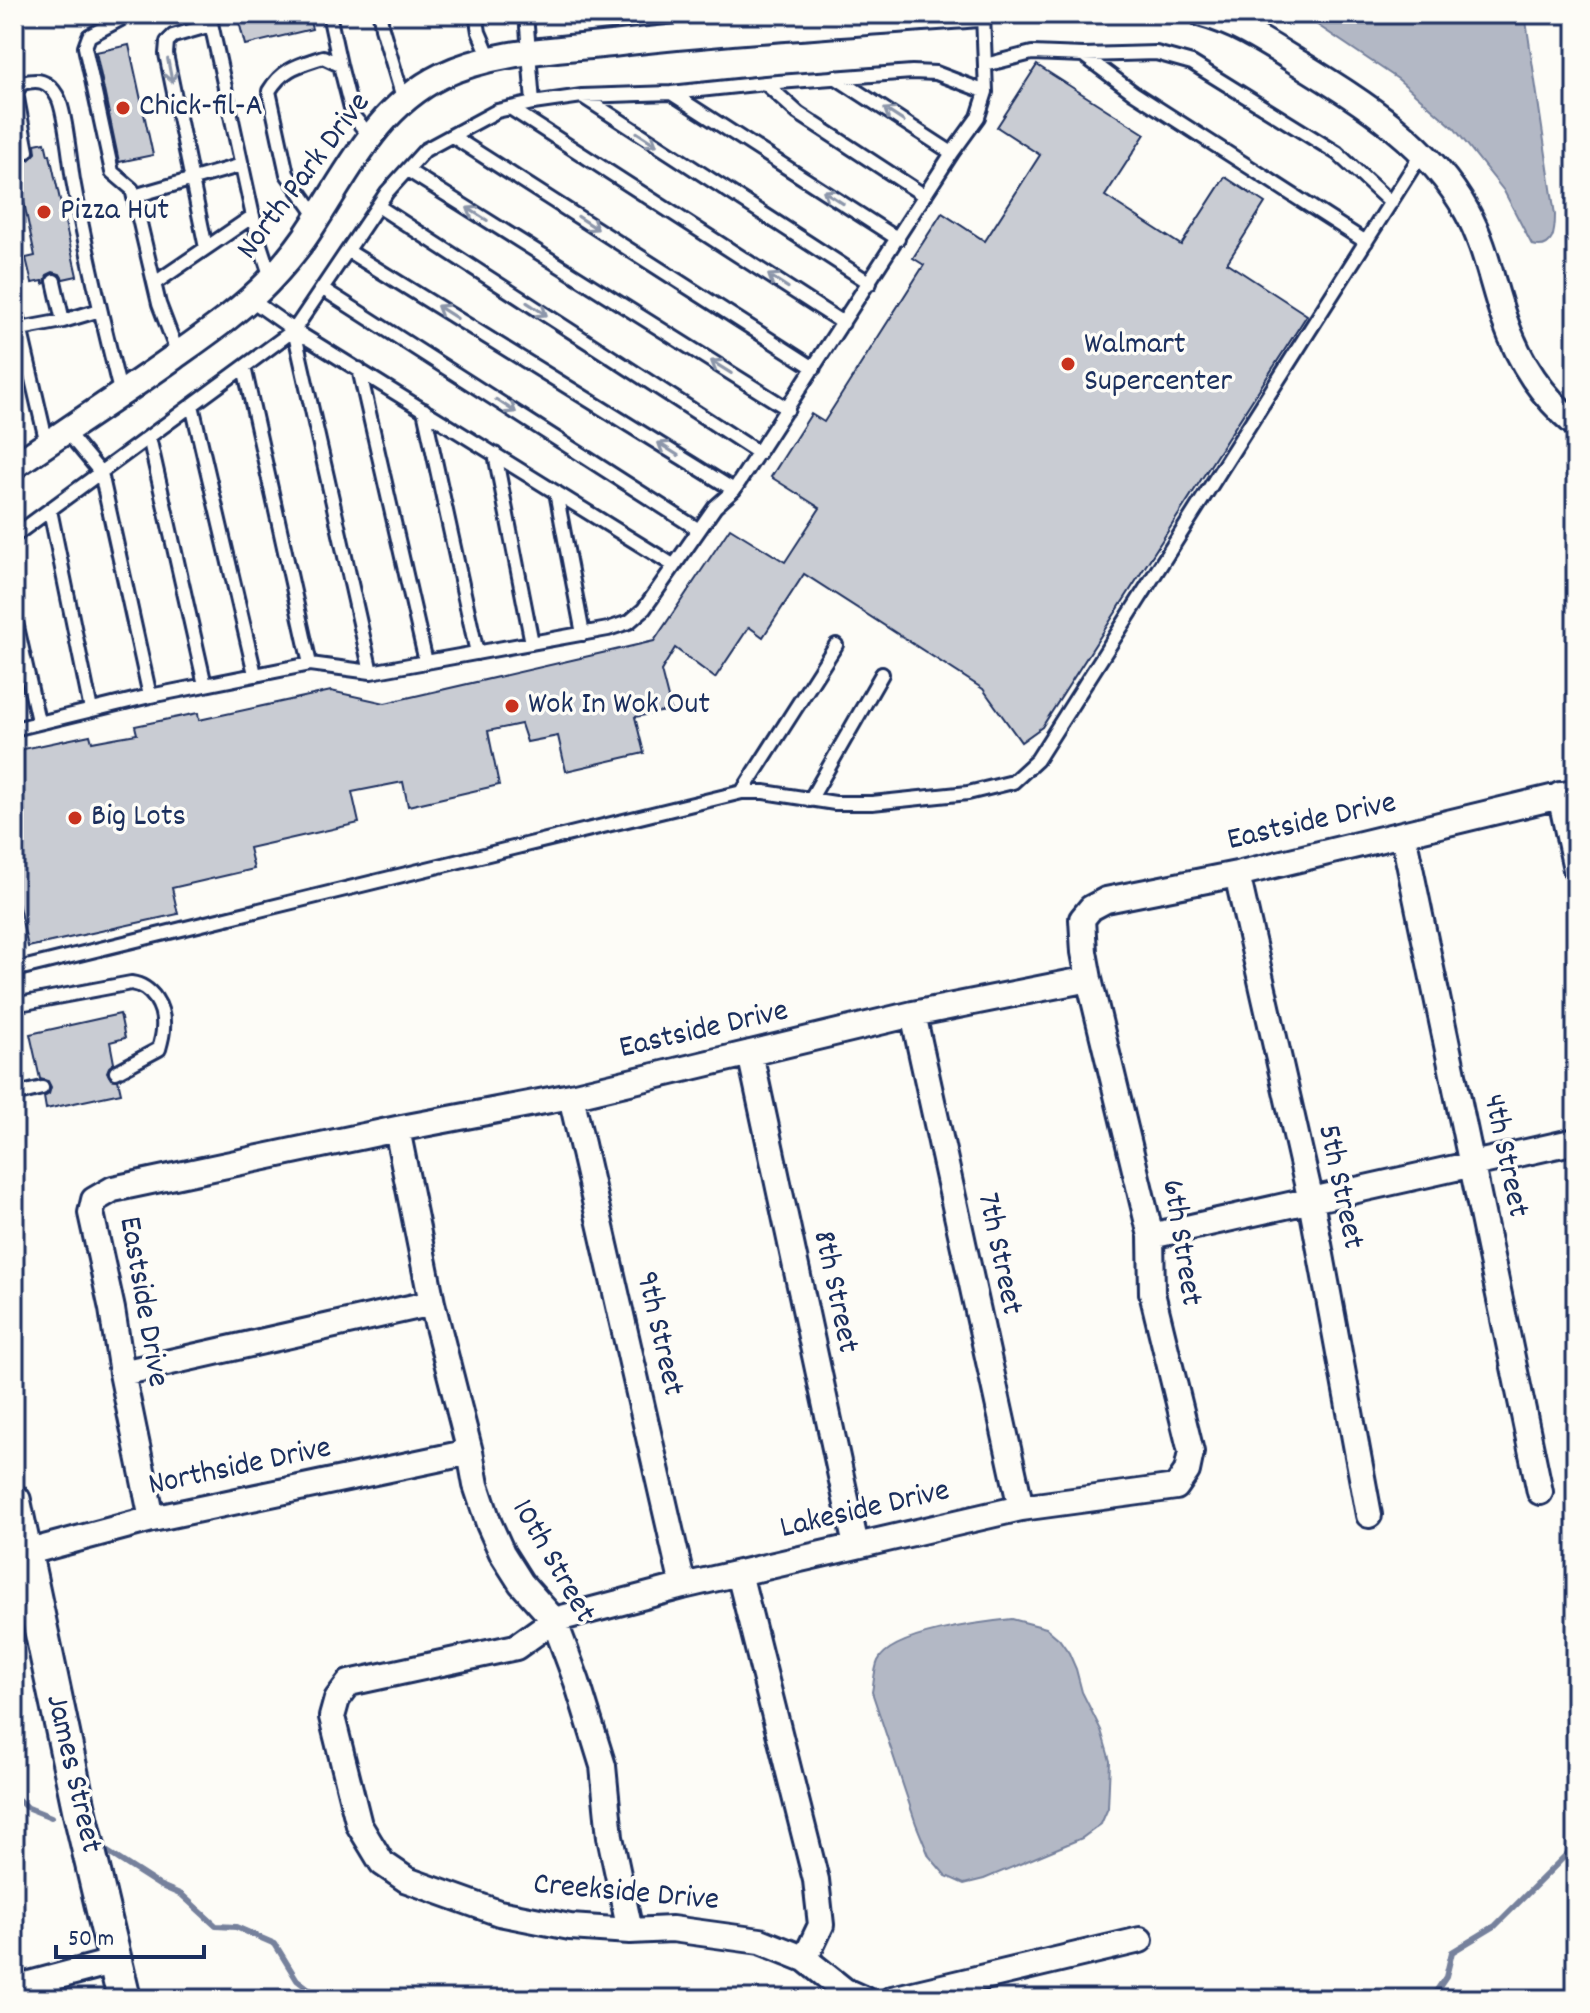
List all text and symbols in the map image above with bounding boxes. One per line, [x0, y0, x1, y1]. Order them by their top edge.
one-way arrow [163, 58, 178, 84]
street label: North Park Drive [227, 84, 383, 270]
place label: Chick-fil-A [139, 85, 263, 131]
marker: Chick-fil-A [114, 99, 132, 117]
one-way arrow [883, 107, 906, 123]
one-way arrow [635, 131, 658, 147]
place label: Pizza Hut [60, 189, 169, 235]
one-way arrow [822, 189, 844, 206]
marker: Pizza Hut [35, 203, 53, 221]
one-way arrow [466, 206, 489, 222]
one-way arrow [576, 216, 599, 232]
one-way arrow [767, 273, 789, 289]
one-way arrow [525, 302, 548, 318]
one-way arrow [436, 304, 459, 320]
place label: Walmart Supercenter [1084, 323, 1232, 406]
marker: Walmart Supercenter [1059, 355, 1077, 373]
one-way arrow [711, 359, 733, 376]
one-way arrow [495, 398, 517, 415]
one-way arrow [657, 441, 680, 457]
place label: Wok In Wok Out [528, 683, 710, 729]
marker: Wok In Wok Out [503, 697, 521, 715]
street label: Eastside Drive [1223, 781, 1401, 865]
place label: Big Lots [91, 795, 186, 841]
marker: Big Lots [66, 809, 84, 827]
street label: Eastside Drive [615, 989, 793, 1073]
street label: 4th Street [1469, 1090, 1540, 1222]
street label: 5th Street [1303, 1120, 1375, 1254]
street label: 6th Street [1147, 1177, 1213, 1310]
street label: 7th Street [963, 1189, 1033, 1320]
street label: Eastside Drive [104, 1213, 180, 1391]
street label: 8th Street [799, 1226, 869, 1358]
street label: 9th Street [621, 1267, 695, 1401]
street label: Northside Drive [144, 1426, 336, 1510]
street label: Lakeside Drive [776, 1469, 954, 1553]
street label: 10th Street [498, 1492, 606, 1633]
street label: James Street [31, 1690, 113, 1858]
street label: Creekside Drive [531, 1863, 721, 1925]
scale bar [56, 1909, 204, 1959]
text: 50 m [68, 1923, 114, 1957]

